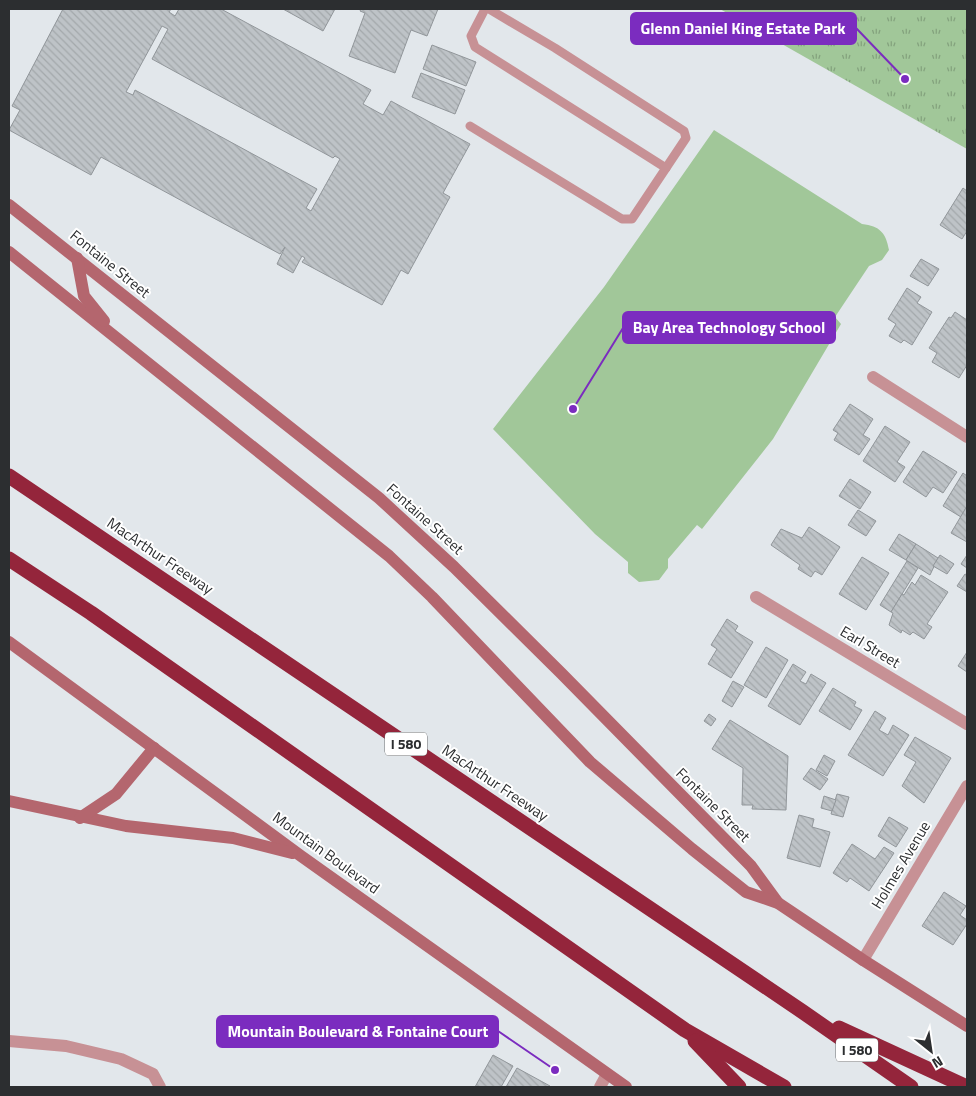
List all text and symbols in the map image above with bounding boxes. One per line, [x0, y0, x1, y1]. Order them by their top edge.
callout: Glenn Daniel King Estate Park [631, 13, 856, 44]
text: Glenn Daniel King Estate Park [641, 16, 846, 40]
street label: Fontaine Street [65, 224, 156, 304]
callout: Bay Area Technology School [623, 312, 835, 343]
text: Bay Area Technology School [633, 315, 825, 339]
street label: Fontaine Street [382, 478, 470, 560]
street label: MacArthur Freeway [102, 511, 218, 600]
street label: Earl Street [836, 620, 905, 674]
road number: I 580 [385, 732, 427, 756]
street label: MacArthur Freeway [437, 738, 553, 827]
street label: Fontaine Street [671, 762, 756, 848]
street label: Mountain Boulevard [268, 806, 385, 899]
street label: Holmes Avenue [865, 816, 936, 913]
callout: Mountain Boulevard & Fontaine Court [217, 1016, 498, 1047]
text: Mountain Boulevard & Fontaine Court [228, 1019, 489, 1043]
north arrow [906, 1026, 956, 1076]
road number: I 580 [836, 1038, 878, 1062]
text: N [928, 1051, 947, 1074]

